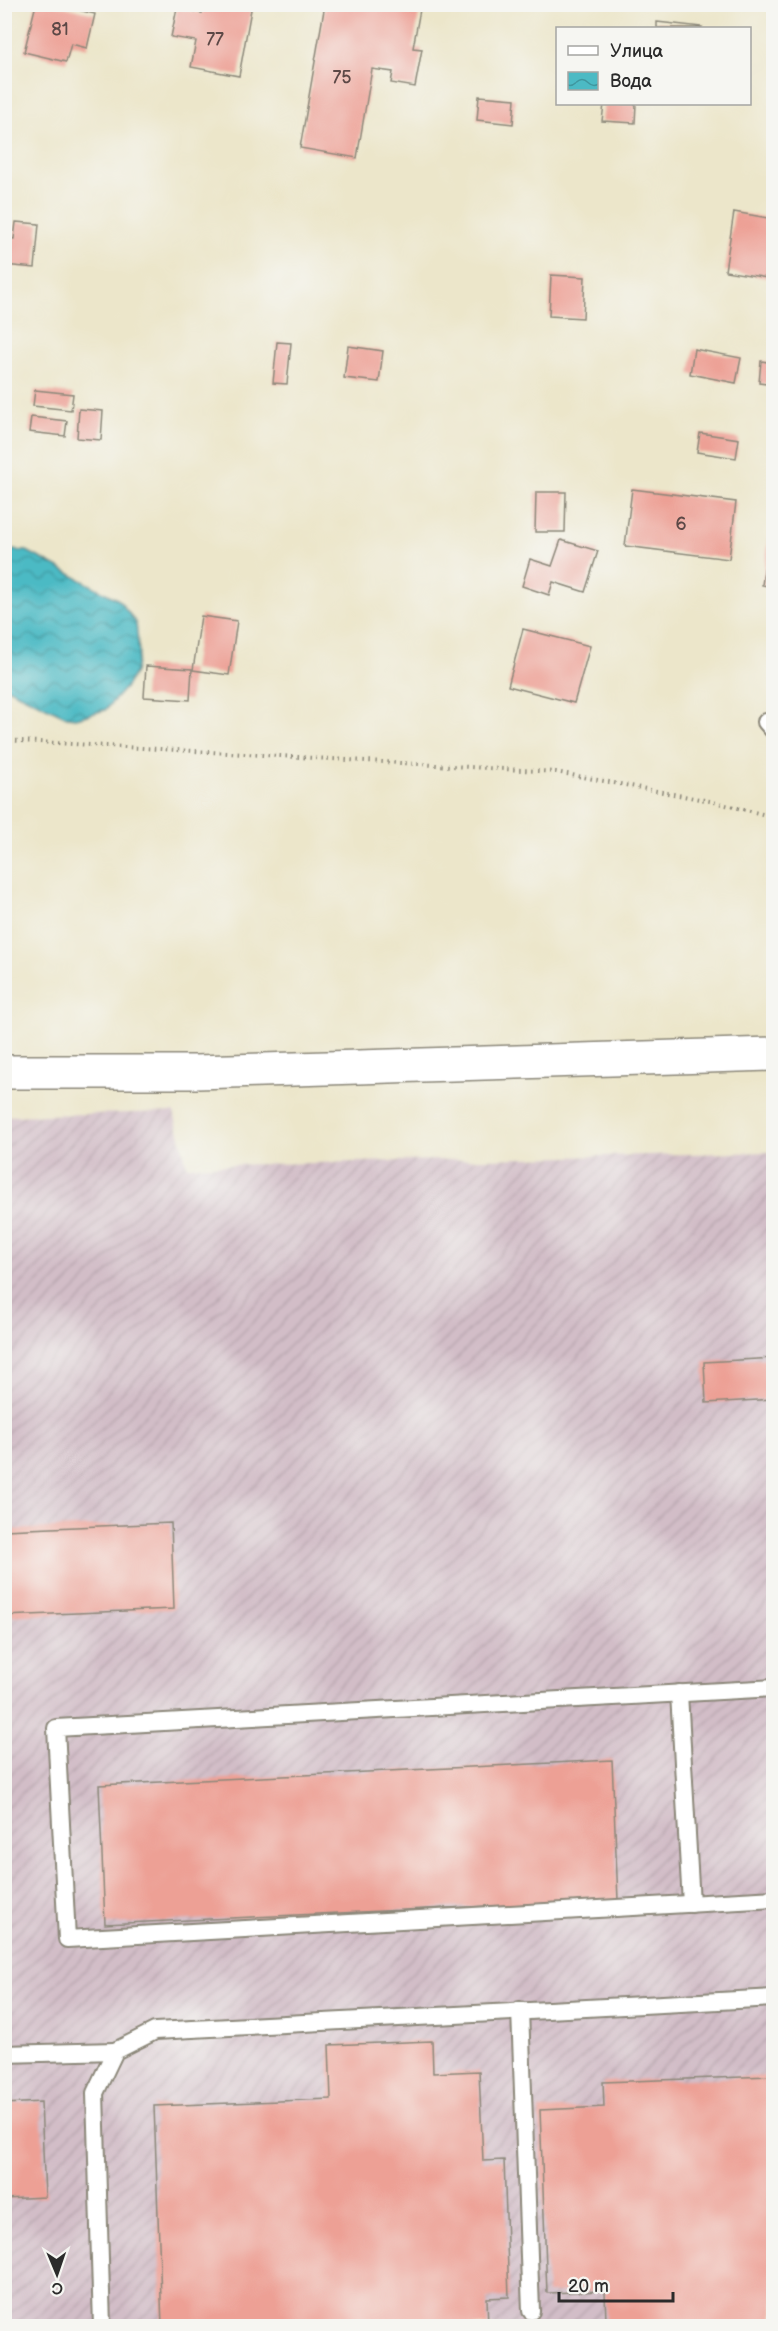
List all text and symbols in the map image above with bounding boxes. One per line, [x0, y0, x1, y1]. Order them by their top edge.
house number: 81 [51, 19, 69, 40]
legend [556, 27, 751, 105]
house number: 77 [206, 29, 224, 50]
text: Улица [610, 41, 664, 62]
house number: 75 [332, 67, 352, 88]
text: Вода [610, 71, 652, 92]
house number: 6 [676, 514, 687, 535]
north arrow [27, 2244, 87, 2304]
scale bar [559, 2265, 673, 2303]
text: 20 m [568, 2276, 609, 2297]
text: С [52, 2278, 63, 2297]

